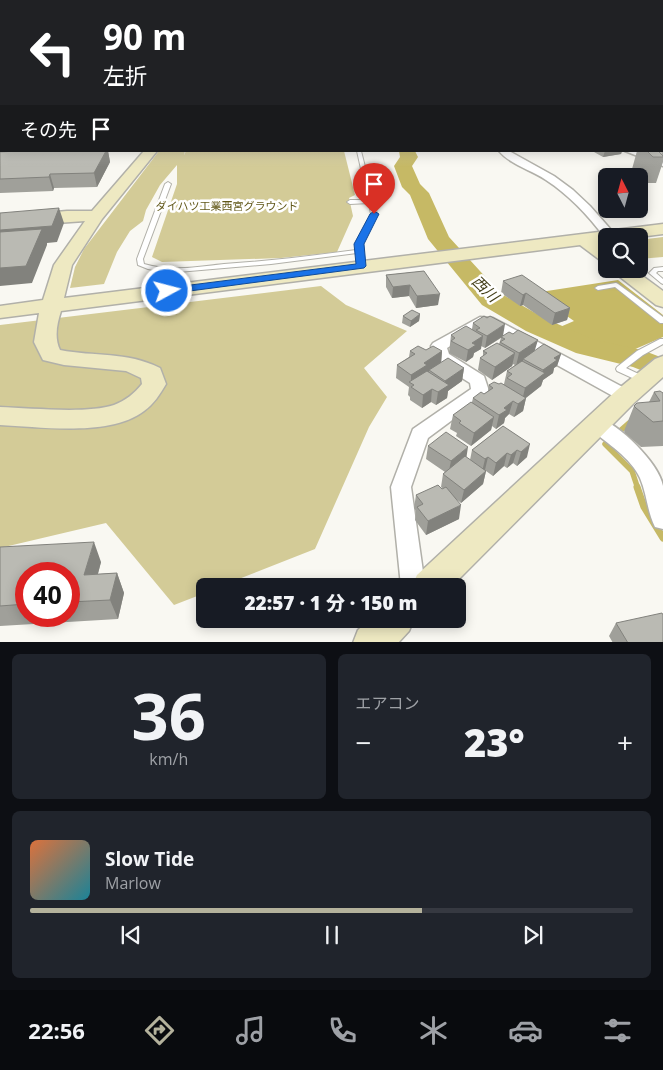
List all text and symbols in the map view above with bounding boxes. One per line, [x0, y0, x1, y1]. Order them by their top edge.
text: 90 m [103, 13, 186, 60]
icon: left [20, 20, 85, 85]
text: 左折 [103, 60, 147, 90]
icon: arrive [87, 115, 115, 143]
text: その先 [20, 117, 77, 143]
pin [353, 163, 395, 214]
north arrow [598, 168, 648, 218]
map controls [598, 168, 648, 278]
icon: arrive [360, 170, 388, 198]
park label: ダイハツ工業西宮グラウンド [156, 198, 298, 213]
button: search [598, 228, 648, 278]
position arrow [140, 264, 192, 316]
water label: 西川 [468, 271, 505, 307]
speed limit sign: 40 [15, 562, 80, 627]
text: 22:57 · 1 分 · 150 m [244, 590, 418, 616]
text: 36 [132, 671, 206, 759]
text: エアコン [356, 692, 420, 714]
text: 23° [464, 716, 525, 768]
text: − [356, 723, 372, 761]
text: + [617, 723, 633, 761]
text: km/h [149, 748, 188, 770]
text: Slow Tide [105, 846, 194, 872]
text: Marlow [105, 872, 161, 894]
icon: previous [117, 921, 145, 949]
icon: pause [318, 921, 346, 949]
icon: next [519, 921, 547, 949]
icon: directions [142, 1013, 177, 1048]
icon: music [233, 1013, 268, 1048]
icon: phone [325, 1013, 360, 1048]
icon: climate [416, 1013, 451, 1048]
icon: car [508, 1013, 543, 1048]
icon: filters [600, 1013, 635, 1048]
text: 22:56 [28, 1015, 85, 1045]

